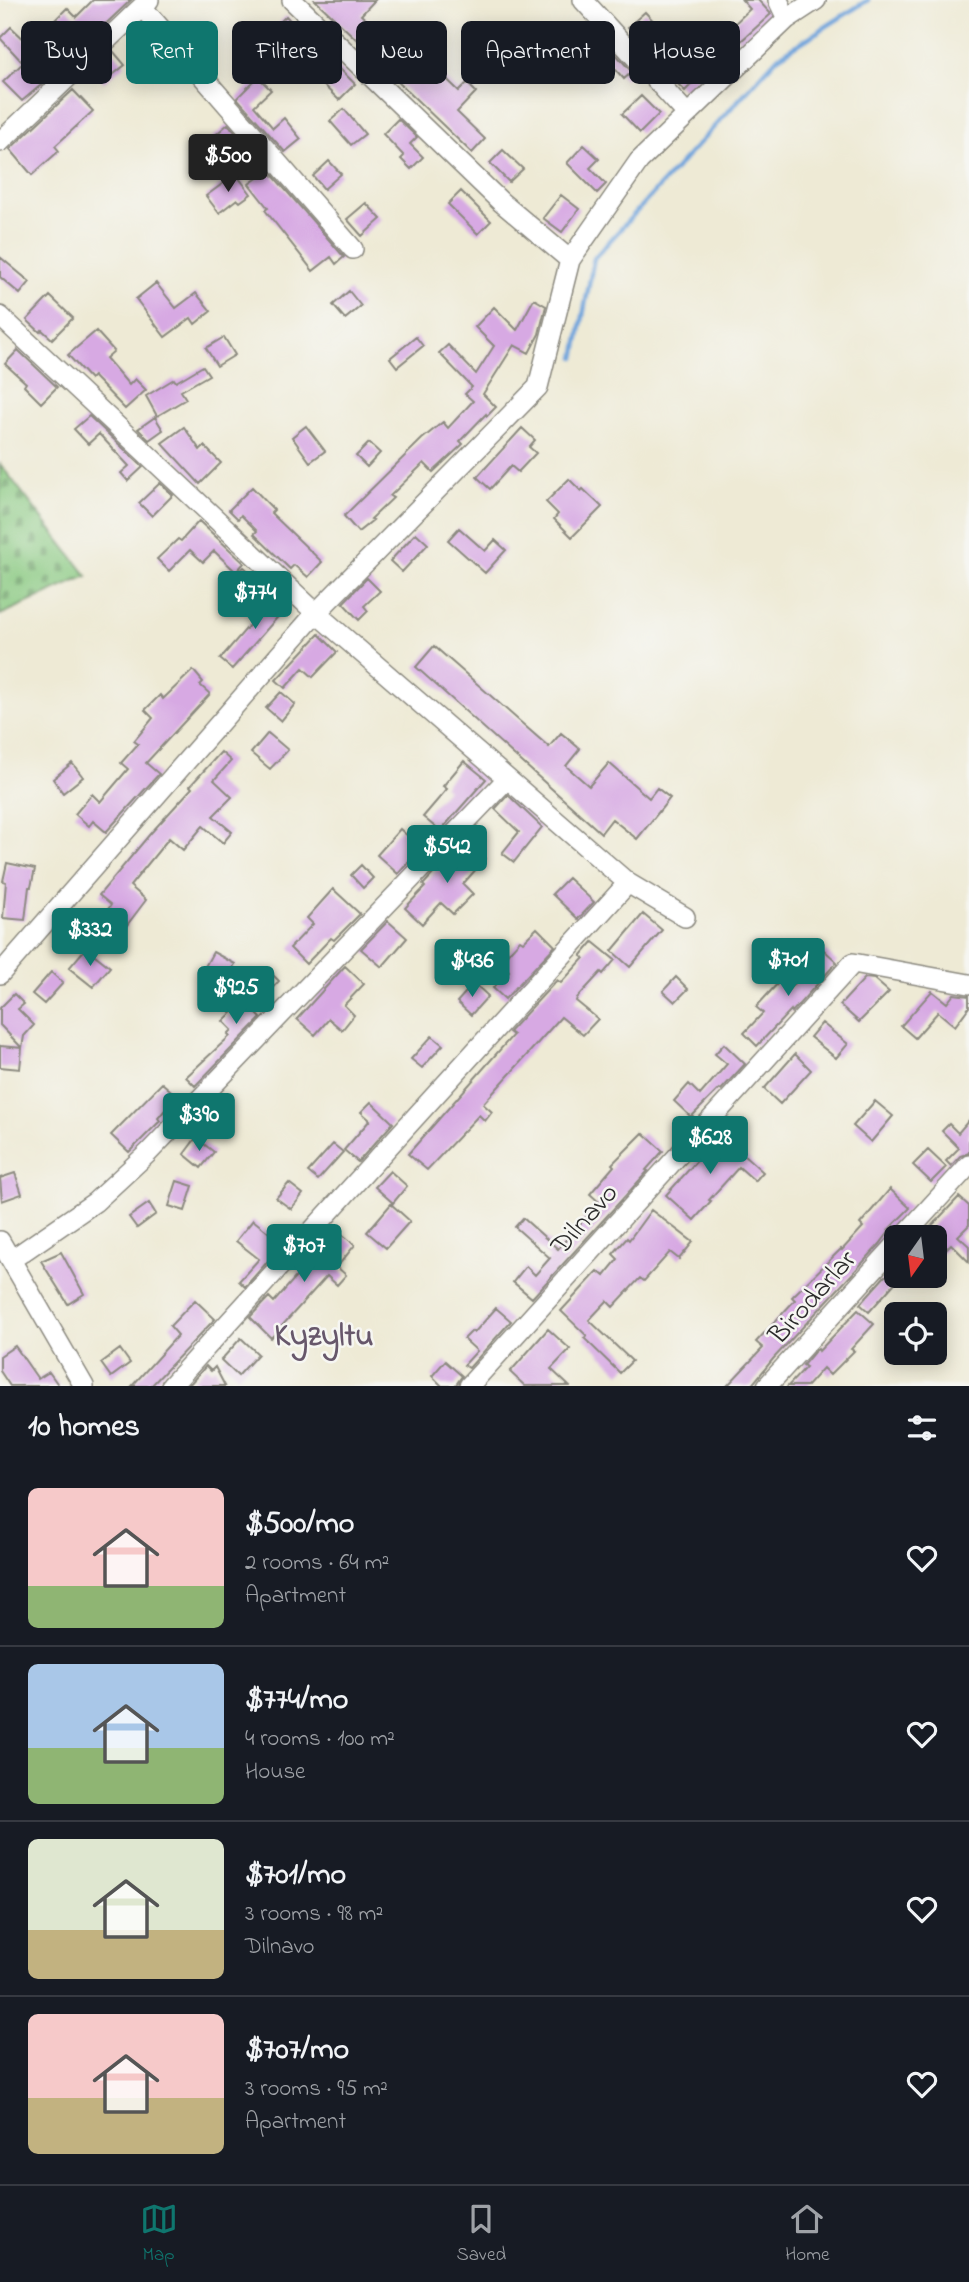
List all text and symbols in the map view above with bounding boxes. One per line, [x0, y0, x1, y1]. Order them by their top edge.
chip: Buy [21, 21, 112, 84]
chip: Rent [126, 21, 218, 84]
chip: Filters [232, 21, 342, 84]
chip: New [356, 21, 447, 84]
chip: Apartment [461, 21, 615, 84]
chip: House [629, 21, 740, 84]
pin: $500 [187, 134, 269, 194]
text: $500 [205, 140, 251, 173]
pin: $774 [214, 572, 296, 631]
text: $774 [234, 577, 276, 610]
pin: $542 [406, 826, 488, 885]
text: $542 [423, 831, 471, 864]
pin: $332 [49, 908, 131, 968]
text: $332 [68, 914, 112, 947]
pin: $701 [747, 939, 829, 998]
pin: $436 [431, 940, 513, 999]
text: $701 [768, 944, 808, 977]
text: $436 [450, 945, 494, 978]
pin: $925 [195, 967, 277, 1026]
text: $925 [213, 972, 259, 1005]
pin: $390 [158, 1094, 240, 1153]
text: $390 [179, 1099, 219, 1132]
pin: $628 [669, 1116, 751, 1176]
text: $628 [688, 1122, 732, 1155]
street label: Dilnavo [541, 1175, 629, 1266]
pin: $707 [263, 1224, 345, 1284]
north arrow [884, 1225, 947, 1288]
map controls [884, 1225, 947, 1365]
text: $707 [283, 1230, 325, 1263]
street label: Birodarlar [759, 1242, 868, 1356]
button: locate [884, 1302, 947, 1365]
district label: Kyzyltu [275, 1314, 373, 1362]
text: 10 homes [28, 1406, 140, 1450]
icon: filters [903, 1409, 941, 1447]
text: $500/mo [245, 1503, 354, 1547]
icon: home [84, 1516, 168, 1600]
icon: heart [903, 1539, 941, 1577]
text: 2 rooms · 64 m² [245, 1547, 389, 1580]
text: Apartment [245, 1580, 346, 1613]
text: $774/mo [245, 1679, 348, 1723]
icon: home [84, 1692, 168, 1776]
icon: heart [903, 1715, 941, 1753]
text: 4 rooms · 100 m² [245, 1723, 395, 1756]
text: House [245, 1756, 305, 1789]
text: $701/mo [245, 1854, 346, 1898]
icon: home [84, 1867, 168, 1951]
icon: heart [903, 1890, 941, 1928]
text: 3 rooms · 98 m² [245, 1898, 383, 1931]
text: Dilnavo [245, 1931, 314, 1964]
text: $707/mo [245, 2029, 349, 2073]
icon: home [84, 2042, 168, 2126]
icon: heart [903, 2065, 941, 2103]
text: 3 rooms · 95 m² [245, 2073, 388, 2106]
text: Apartment [245, 2106, 346, 2139]
tab: Map [140, 2200, 178, 2269]
tab: Saved [457, 2200, 506, 2269]
tab: Home [785, 2200, 829, 2269]

